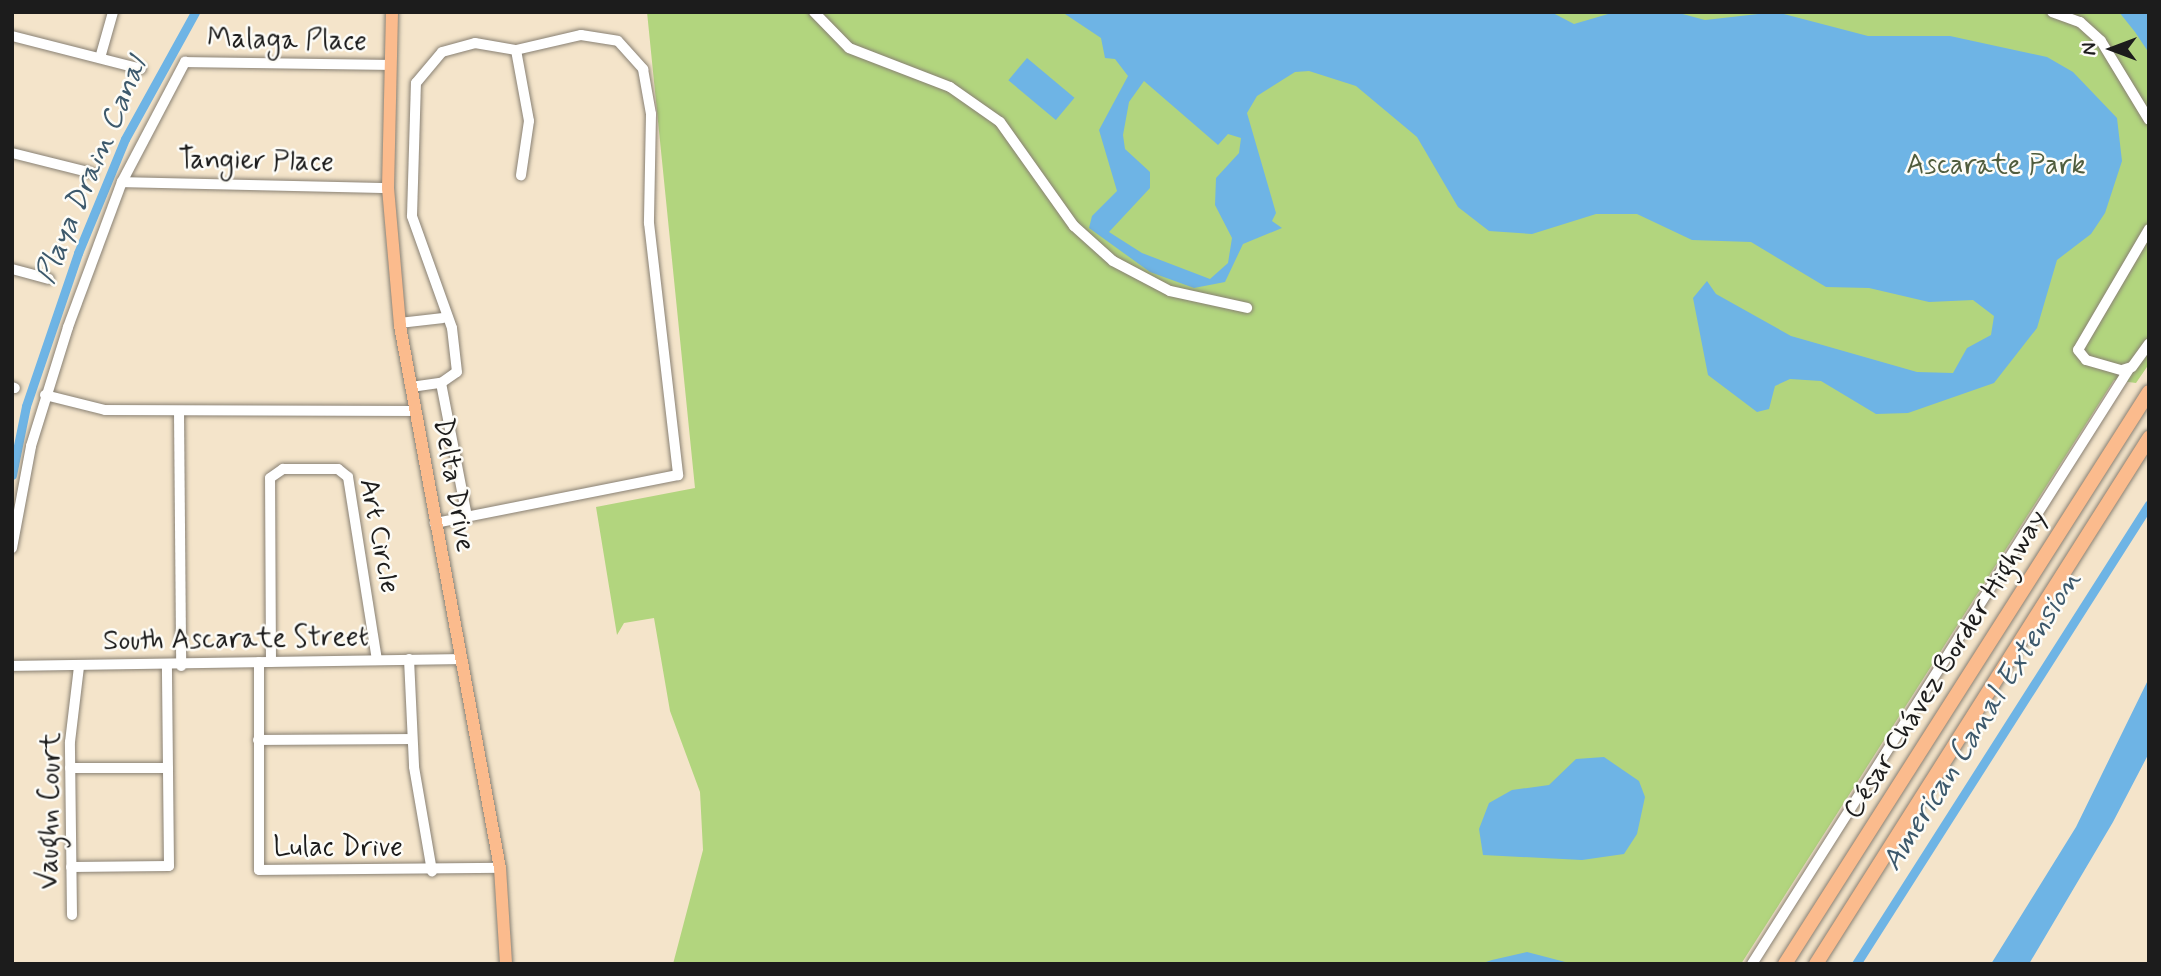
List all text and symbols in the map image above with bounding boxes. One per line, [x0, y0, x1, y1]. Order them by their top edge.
north arrow [2077, 14, 2147, 84]
street label: Malaga Place [207, 23, 367, 59]
text: N [2078, 43, 2103, 55]
water label: Playa Drain Canal [29, 54, 155, 288]
street label: Tangier Place [177, 144, 335, 180]
park label: Ascarate Park [1907, 149, 2085, 183]
street label: Delta Drive [425, 416, 481, 554]
street label: Art Circle [350, 475, 406, 597]
street label: César Chávez Border Highway [1836, 503, 2056, 827]
water label: American Canal Extension [1876, 567, 2088, 875]
street label: South Ascarate Street [100, 621, 372, 659]
street label: Vaughn Court [33, 733, 69, 889]
street label: Lulac Drive [273, 831, 403, 865]

